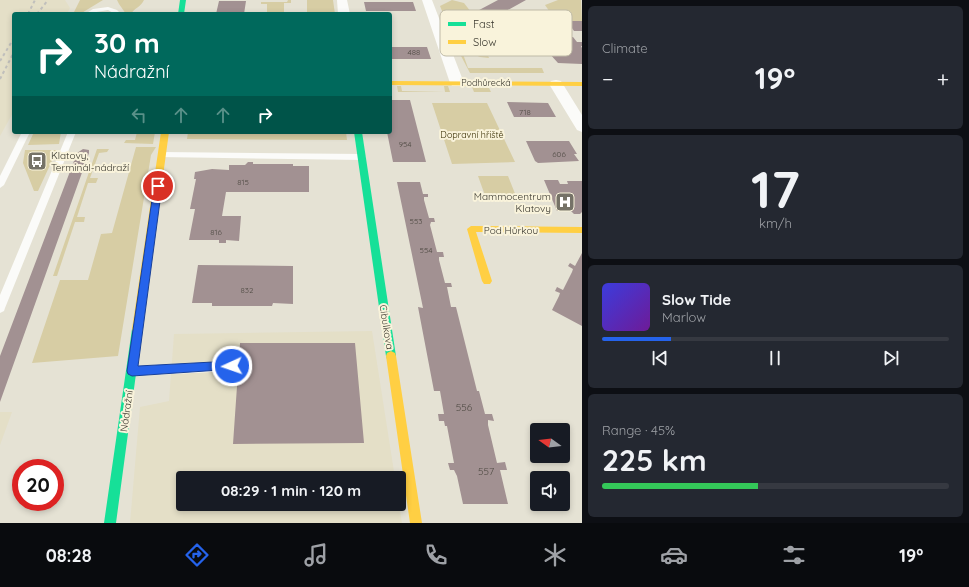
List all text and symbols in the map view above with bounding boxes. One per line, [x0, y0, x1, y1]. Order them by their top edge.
legend [440, 10, 572, 56]
text: Fast [473, 17, 495, 31]
text: 30 m [94, 25, 160, 60]
icon: right [28, 28, 80, 80]
text: Slow [473, 35, 497, 49]
text: Climate [602, 40, 648, 56]
house number: 488 [408, 47, 420, 57]
text: 19° [755, 59, 795, 97]
text: Nádražní [94, 60, 169, 83]
text: − [602, 65, 613, 93]
text: + [937, 65, 949, 93]
street label: Podhůrecká [461, 77, 511, 88]
icon: left [128, 104, 150, 126]
icon: ahead [170, 104, 192, 126]
icon: ahead [212, 104, 234, 126]
icon: right [254, 104, 276, 126]
house number: 718 [519, 107, 531, 117]
park label: Dopravní hřiště [440, 129, 504, 140]
house number: 954 [398, 139, 412, 149]
place label: Klatovy, Terminál-nádraží [51, 149, 130, 174]
house number: 606 [552, 149, 566, 159]
bus stop icon: Klatovy, Terminál-nádraží [26, 150, 48, 172]
text: 17 [751, 156, 800, 221]
pin [141, 169, 175, 203]
icon: arrive [147, 175, 169, 197]
house number: 815 [237, 177, 249, 187]
place label: Mammocentrum Klatovy [474, 190, 551, 215]
hospital icon: Mammocentrum Klatovy [554, 191, 576, 213]
text: km/h [759, 215, 792, 231]
house number: 553 [410, 216, 422, 226]
street label: Pod Hůrkou [484, 224, 538, 237]
house number: 816 [210, 227, 222, 237]
house number: 554 [420, 245, 432, 255]
house number: 832 [241, 285, 254, 295]
text: Slow Tide [662, 290, 731, 309]
street label: Cibulkova [377, 304, 396, 350]
text: Marlow [662, 309, 706, 325]
position arrow [211, 345, 253, 387]
icon: previous [649, 347, 671, 369]
icon: pause [764, 347, 786, 369]
icon: next [880, 347, 902, 369]
street label: Nádražní [117, 389, 136, 433]
house number: 556 [456, 401, 473, 414]
text: Range · 45% [602, 422, 675, 438]
north arrow [530, 423, 570, 463]
map controls [530, 423, 570, 511]
text: 225 km [602, 441, 707, 479]
speed limit sign: 20 [12, 459, 64, 511]
house number: 557 [478, 465, 494, 478]
button: sound [530, 471, 570, 511]
text: 08:29 · 1 min · 120 m [221, 481, 361, 500]
icon: directions [183, 541, 211, 569]
icon: music [302, 541, 330, 569]
icon: phone [422, 541, 450, 569]
icon: climate [541, 541, 569, 569]
icon: car [660, 541, 688, 569]
icon: filters [780, 541, 808, 569]
text: 08:28 [46, 544, 92, 567]
text: 19° [899, 544, 923, 567]

